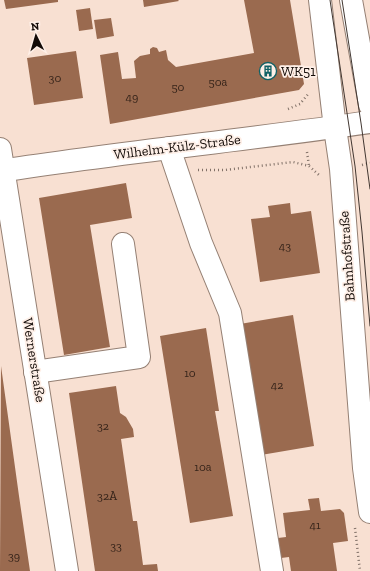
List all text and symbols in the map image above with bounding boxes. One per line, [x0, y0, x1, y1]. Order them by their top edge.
north arrow [16, 16, 56, 56]
text: N [30, 20, 41, 33]
building icon: WK51 [258, 61, 278, 81]
place label: WK51 [281, 63, 316, 80]
house number: 30 [49, 71, 61, 85]
house number: 50a [209, 75, 228, 89]
house number: 50 [171, 80, 185, 94]
house number: 49 [126, 90, 138, 104]
street label: Wilhelm-Külz-Straße [113, 131, 242, 163]
street label: Bahnhofstraße [335, 210, 359, 302]
house number: 43 [279, 239, 291, 253]
street label: Wernerstraße [19, 317, 49, 404]
house number: 10 [184, 366, 196, 380]
house number: 42 [271, 378, 283, 392]
house number: 32 [97, 419, 109, 433]
house number: 10a [194, 460, 212, 474]
house number: 32A [97, 489, 117, 503]
house number: 41 [309, 518, 321, 532]
house number: 33 [110, 539, 122, 553]
house number: 39 [8, 549, 20, 563]

